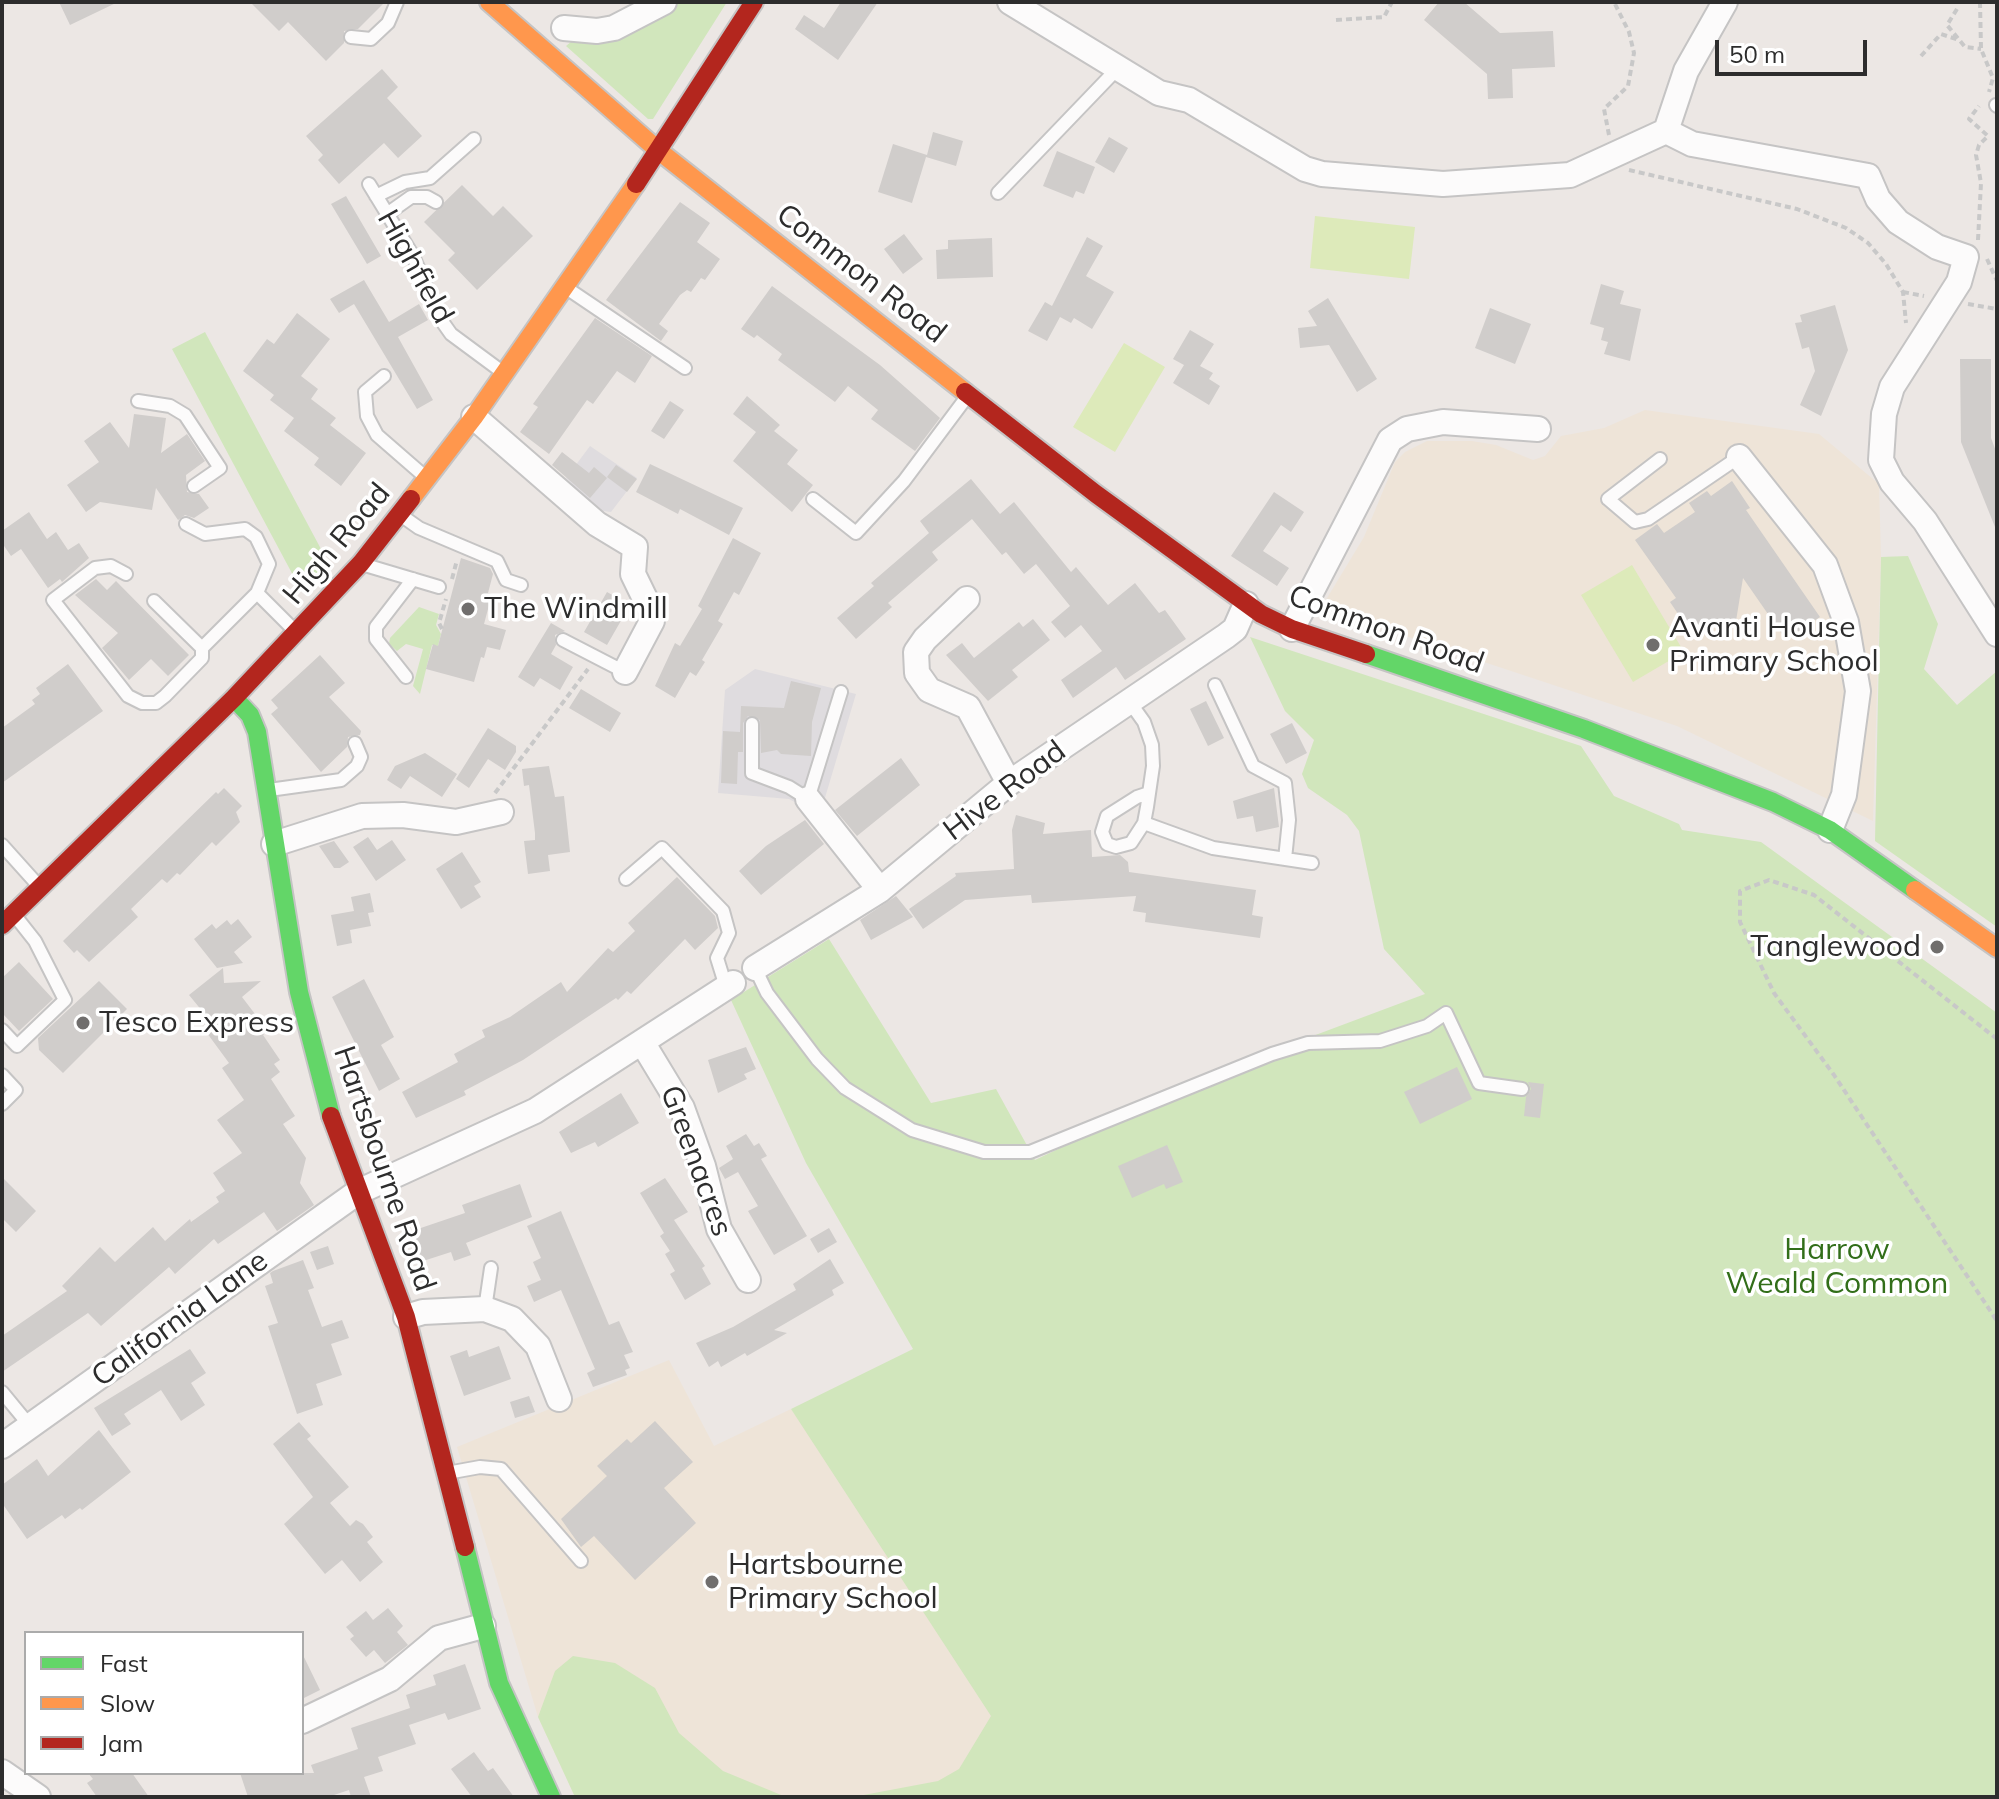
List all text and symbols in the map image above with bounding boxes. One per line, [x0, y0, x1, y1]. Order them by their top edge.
scale bar [1719, 24, 1871, 74]
text: 50 m [1729, 39, 1785, 69]
street label: Common Road [769, 197, 953, 351]
street label: Highfield [369, 204, 461, 330]
street label: High Road [276, 476, 398, 612]
street label: Common Road [1283, 578, 1489, 682]
place label: The Windmill [484, 591, 668, 627]
marker: The Windmill [459, 600, 477, 618]
place label: Avanti House Primary School [1669, 610, 1879, 680]
marker: Avanti House Primary School [1644, 636, 1662, 654]
street label: Hive Road [937, 733, 1073, 849]
place label: Tanglewood [1750, 929, 1921, 965]
marker: Tanglewood [1928, 938, 1946, 956]
place label: Tesco Express [99, 1005, 294, 1041]
marker: Tesco Express [74, 1014, 92, 1032]
street label: Hartsbourne Road [325, 1042, 443, 1296]
street label: Greenacres [652, 1081, 740, 1241]
park label: Harrow Weald Common [1726, 1232, 1948, 1302]
street label: California Lane [85, 1243, 275, 1395]
place label: Hartsbourne Primary School [728, 1547, 938, 1618]
marker: Hartsbourne Primary School [703, 1573, 721, 1591]
legend [24, 1631, 304, 1775]
text: Fast [100, 1648, 148, 1678]
text: Slow [100, 1688, 155, 1718]
text: Jam [100, 1728, 143, 1758]

